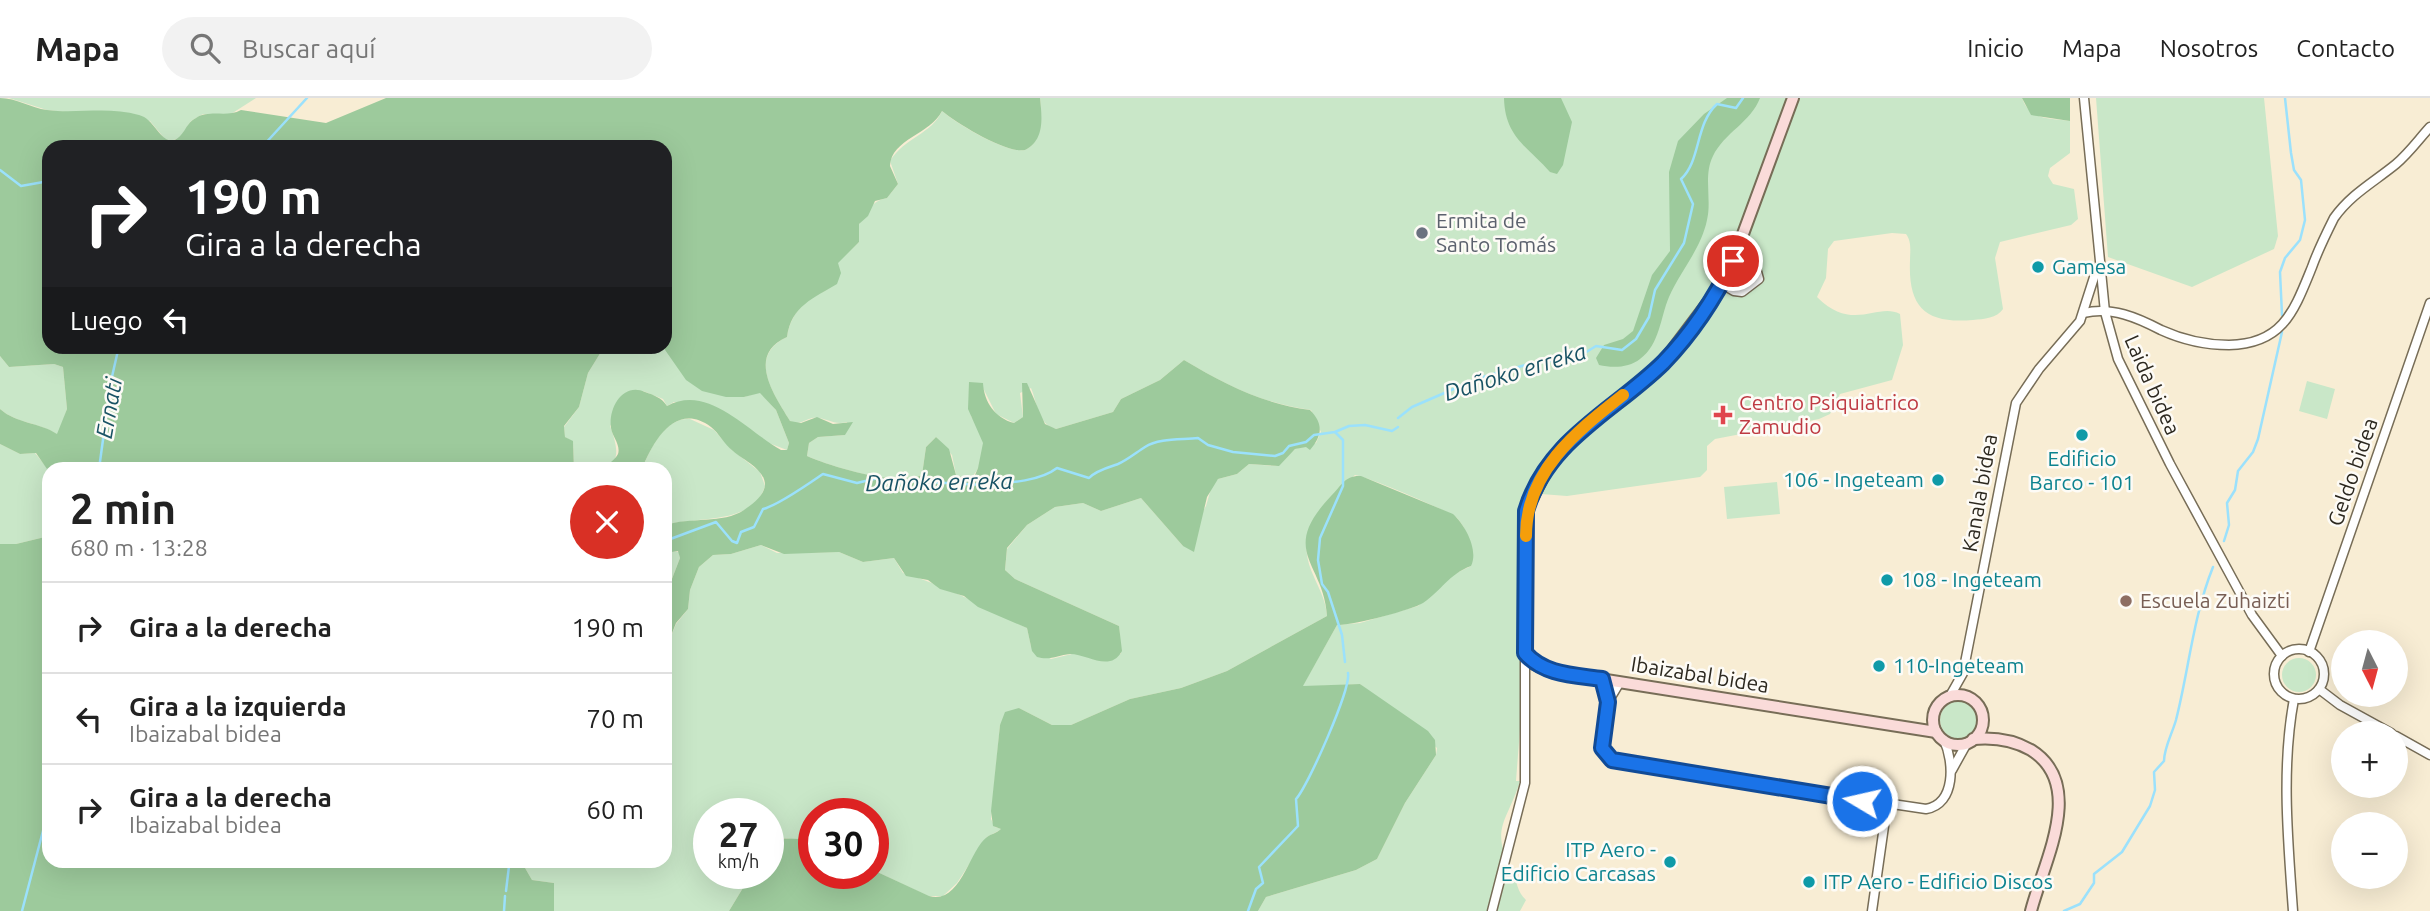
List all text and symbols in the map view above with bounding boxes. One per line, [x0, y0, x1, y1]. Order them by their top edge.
search box [162, 17, 652, 80]
icon: search [186, 29, 224, 67]
text: Mapa [35, 30, 120, 67]
text: Buscar aquí [242, 34, 376, 63]
text: Inicio [1967, 35, 2024, 62]
text: Mapa [2062, 35, 2122, 62]
text: Nosotros [2160, 35, 2258, 62]
text: Contacto [2296, 35, 2395, 62]
icon: right [70, 168, 161, 259]
text: 190 m [185, 168, 322, 223]
place label: Ermita de Santo Tomás [1436, 208, 1556, 256]
marker: Ermita de Santo Tomás [1414, 225, 1430, 241]
text: Gira a la derecha [185, 226, 422, 262]
pin [1703, 231, 1763, 291]
icon: arrive [1714, 242, 1752, 280]
place label: Gamesa [2052, 254, 2126, 278]
marker: Gamesa [2030, 259, 2046, 275]
icon: left [157, 301, 195, 339]
text: Luego [70, 306, 143, 335]
street label: Laida bidea [2120, 331, 2186, 438]
water label: Dañoko erreka [1441, 338, 1589, 405]
water label: Ernati [91, 374, 126, 440]
place label: Centro Psiquiatrico Zamudio [1739, 390, 1919, 438]
marker: Centro Psiquiatrico Zamudio [1713, 405, 1733, 425]
street label: Geldo bidea [2322, 415, 2382, 529]
marker: Edificio Barco - 101 [2074, 427, 2090, 443]
street label: Kanala bidea [1957, 432, 2001, 554]
place label: Edificio Barco - 101 [2029, 446, 2135, 494]
place label: 106 - Ingeteam [1783, 467, 1924, 491]
water label: Dañoko erreka [865, 468, 1013, 495]
marker: 106 - Ingeteam [1930, 472, 1946, 488]
text: 2 min [70, 485, 176, 532]
button: close [570, 485, 644, 559]
text: 680 m · 13:28 [70, 535, 208, 560]
place label: 108 - Ingeteam [1901, 567, 2042, 591]
marker: 108 - Ingeteam [1879, 572, 1895, 588]
place label: Escuela Zuhaizti [2140, 588, 2290, 612]
marker: Escuela Zuhaizti [2118, 593, 2134, 609]
icon: right [70, 609, 108, 647]
text: Gira a la derecha [129, 613, 332, 642]
text: 190 m [572, 613, 644, 642]
north arrow [2331, 630, 2408, 707]
map controls [2331, 630, 2408, 889]
street label: Ibaizabal bidea [1629, 651, 1771, 697]
place label: 110-Ingeteam [1893, 653, 2024, 677]
marker: 110-Ingeteam [1871, 658, 1887, 674]
text: Gira a la izquierda [129, 692, 347, 721]
icon: left [70, 700, 108, 738]
text: 70 m [586, 704, 644, 733]
text: Ibaizabal bidea [129, 721, 282, 746]
button: + [2331, 721, 2408, 798]
position arrow [1825, 764, 1899, 838]
text: Gira a la derecha [129, 783, 332, 812]
icon: right [70, 791, 108, 829]
text: 60 m [586, 795, 644, 824]
speed limit sign: 30 [798, 798, 889, 889]
text: Ibaizabal bidea [129, 812, 282, 837]
button: − [2331, 812, 2408, 889]
text: 27 [719, 814, 758, 854]
place label: ITP Aero - Edificio Carcasas [1501, 837, 1656, 885]
text: km/h [718, 851, 759, 871]
marker: ITP Aero - Edificio Carcasas [1662, 854, 1678, 870]
place label: ITP Aero - Edificio Discos [1823, 869, 2053, 893]
marker: ITP Aero - Edificio Discos [1801, 874, 1817, 890]

